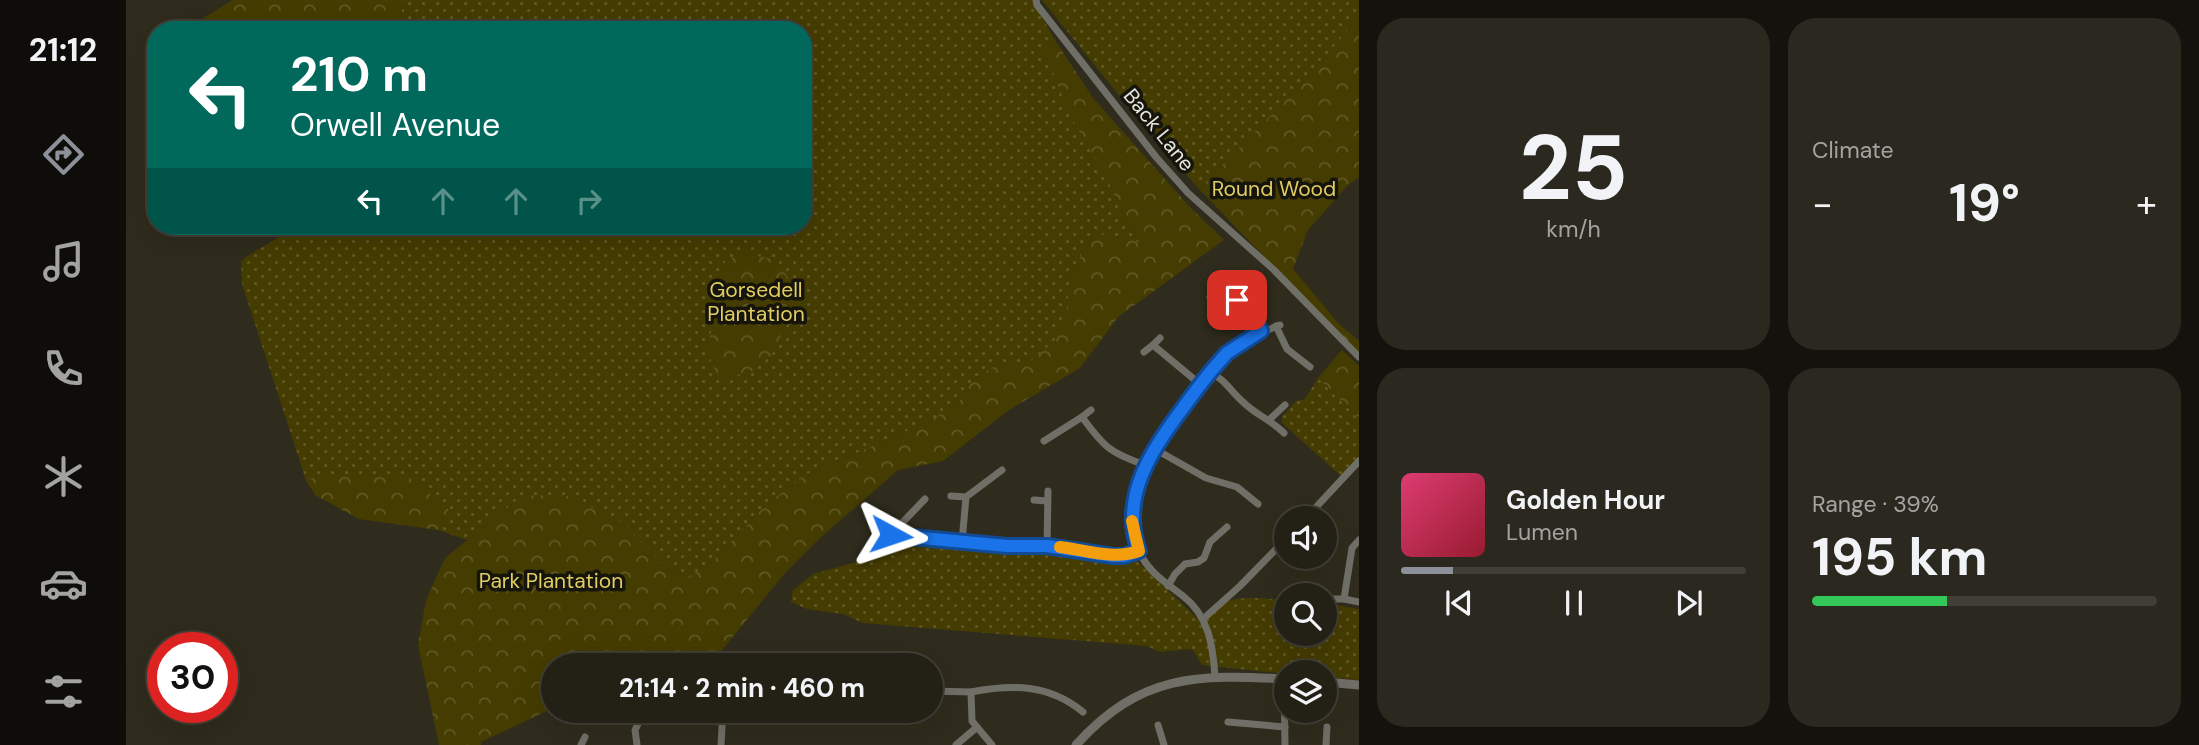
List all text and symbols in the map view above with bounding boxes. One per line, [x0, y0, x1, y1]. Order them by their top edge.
text: 21:12 [29, 29, 97, 71]
text: 210 m [290, 42, 428, 106]
icon: left [175, 49, 266, 140]
street label: Back Lane [1117, 83, 1201, 177]
text: Orwell Avenue [290, 104, 500, 146]
text: 25 [1519, 109, 1628, 227]
icon: directions [39, 130, 88, 179]
text: Climate [1812, 135, 1894, 165]
text: 19° [1949, 169, 2020, 237]
park label: Round Wood [1212, 175, 1336, 203]
text: − [1812, 179, 1833, 229]
text: + [2136, 179, 2157, 229]
icon: left [351, 182, 389, 220]
icon: ahead [424, 182, 462, 220]
icon: ahead [497, 182, 535, 220]
icon: right [570, 182, 608, 220]
text: km/h [1546, 214, 1601, 244]
icon: music [39, 237, 88, 286]
pin [1207, 270, 1267, 330]
park label: Gorsedell Plantation [707, 276, 805, 328]
icon: arrive [1218, 281, 1256, 319]
icon: phone [39, 344, 88, 393]
icon: climate [39, 452, 88, 501]
text: Golden Hour [1506, 483, 1665, 517]
text: Range · 39% [1812, 489, 1939, 519]
position arrow [854, 498, 928, 572]
map controls [1274, 506, 1337, 723]
button: sound [1274, 506, 1337, 569]
text: Lumen [1506, 517, 1578, 547]
text: 195 km [1812, 523, 1988, 591]
icon: car [39, 559, 88, 608]
park label: Park Plantation [479, 567, 623, 595]
button: search [1274, 583, 1337, 646]
icon: previous [1440, 584, 1478, 622]
icon: pause [1555, 584, 1593, 622]
icon: next [1670, 584, 1708, 622]
speed limit sign: 30 [147, 632, 238, 723]
button: layers [1274, 660, 1337, 723]
icon: filters [39, 667, 88, 716]
text: 21:14 · 2 min · 460 m [619, 671, 865, 705]

